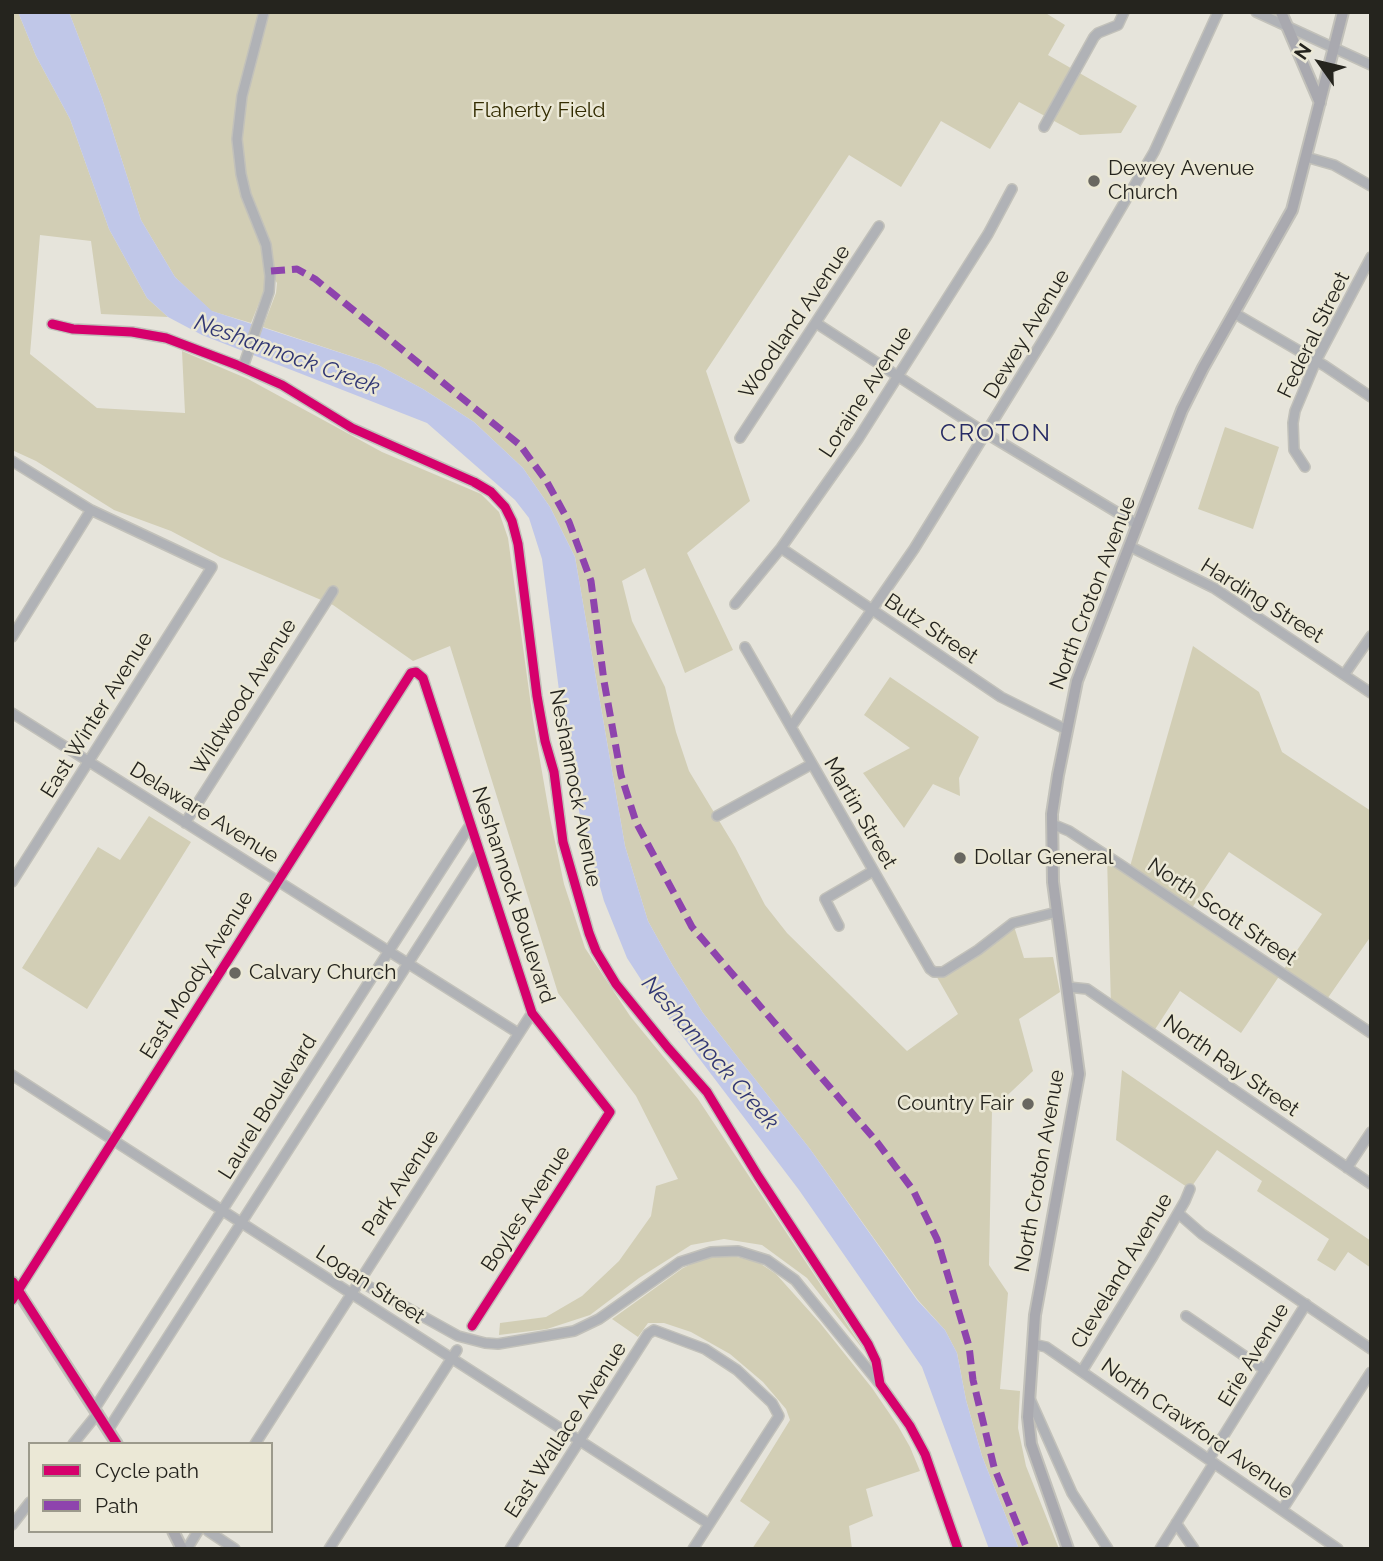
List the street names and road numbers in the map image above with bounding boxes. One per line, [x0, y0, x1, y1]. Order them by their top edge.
street label: Woodland Avenue [734, 240, 856, 404]
street label: Dewey Avenue [979, 265, 1075, 403]
street label: Federal Street [1273, 268, 1355, 402]
street label: Loraine Avenue [814, 322, 918, 462]
street label: North Croton Avenue [1045, 493, 1141, 693]
street label: Harding Street [1196, 553, 1328, 649]
street label: Butz Street [879, 589, 983, 669]
street label: Wildwood Avenue [186, 614, 302, 780]
street label: East Winter Avenue [36, 627, 158, 803]
street label: Neshannock Avenue [543, 687, 607, 889]
street label: Martin Street [818, 753, 902, 873]
street label: Delaware Avenue [125, 757, 283, 869]
street label: Neshannock Boulevard [466, 783, 560, 1007]
street label: North Scott Street [1143, 853, 1301, 971]
street label: East Moody Avenue [135, 886, 259, 1064]
street label: North Ray Street [1158, 1010, 1304, 1122]
street label: Laurel Boulevard [213, 1030, 323, 1184]
street label: North Croton Avenue [1010, 1068, 1070, 1274]
street label: Park Avenue [357, 1125, 445, 1241]
street label: Boyles Avenue [476, 1141, 576, 1277]
street label: Cleveland Avenue [1066, 1189, 1178, 1353]
street label: Logan Street [311, 1240, 429, 1330]
street label: Erie Avenue [1213, 1299, 1295, 1411]
street label: East Wallace Avenue [500, 1337, 632, 1523]
street label: North Crawford Avenue [1096, 1353, 1298, 1505]

